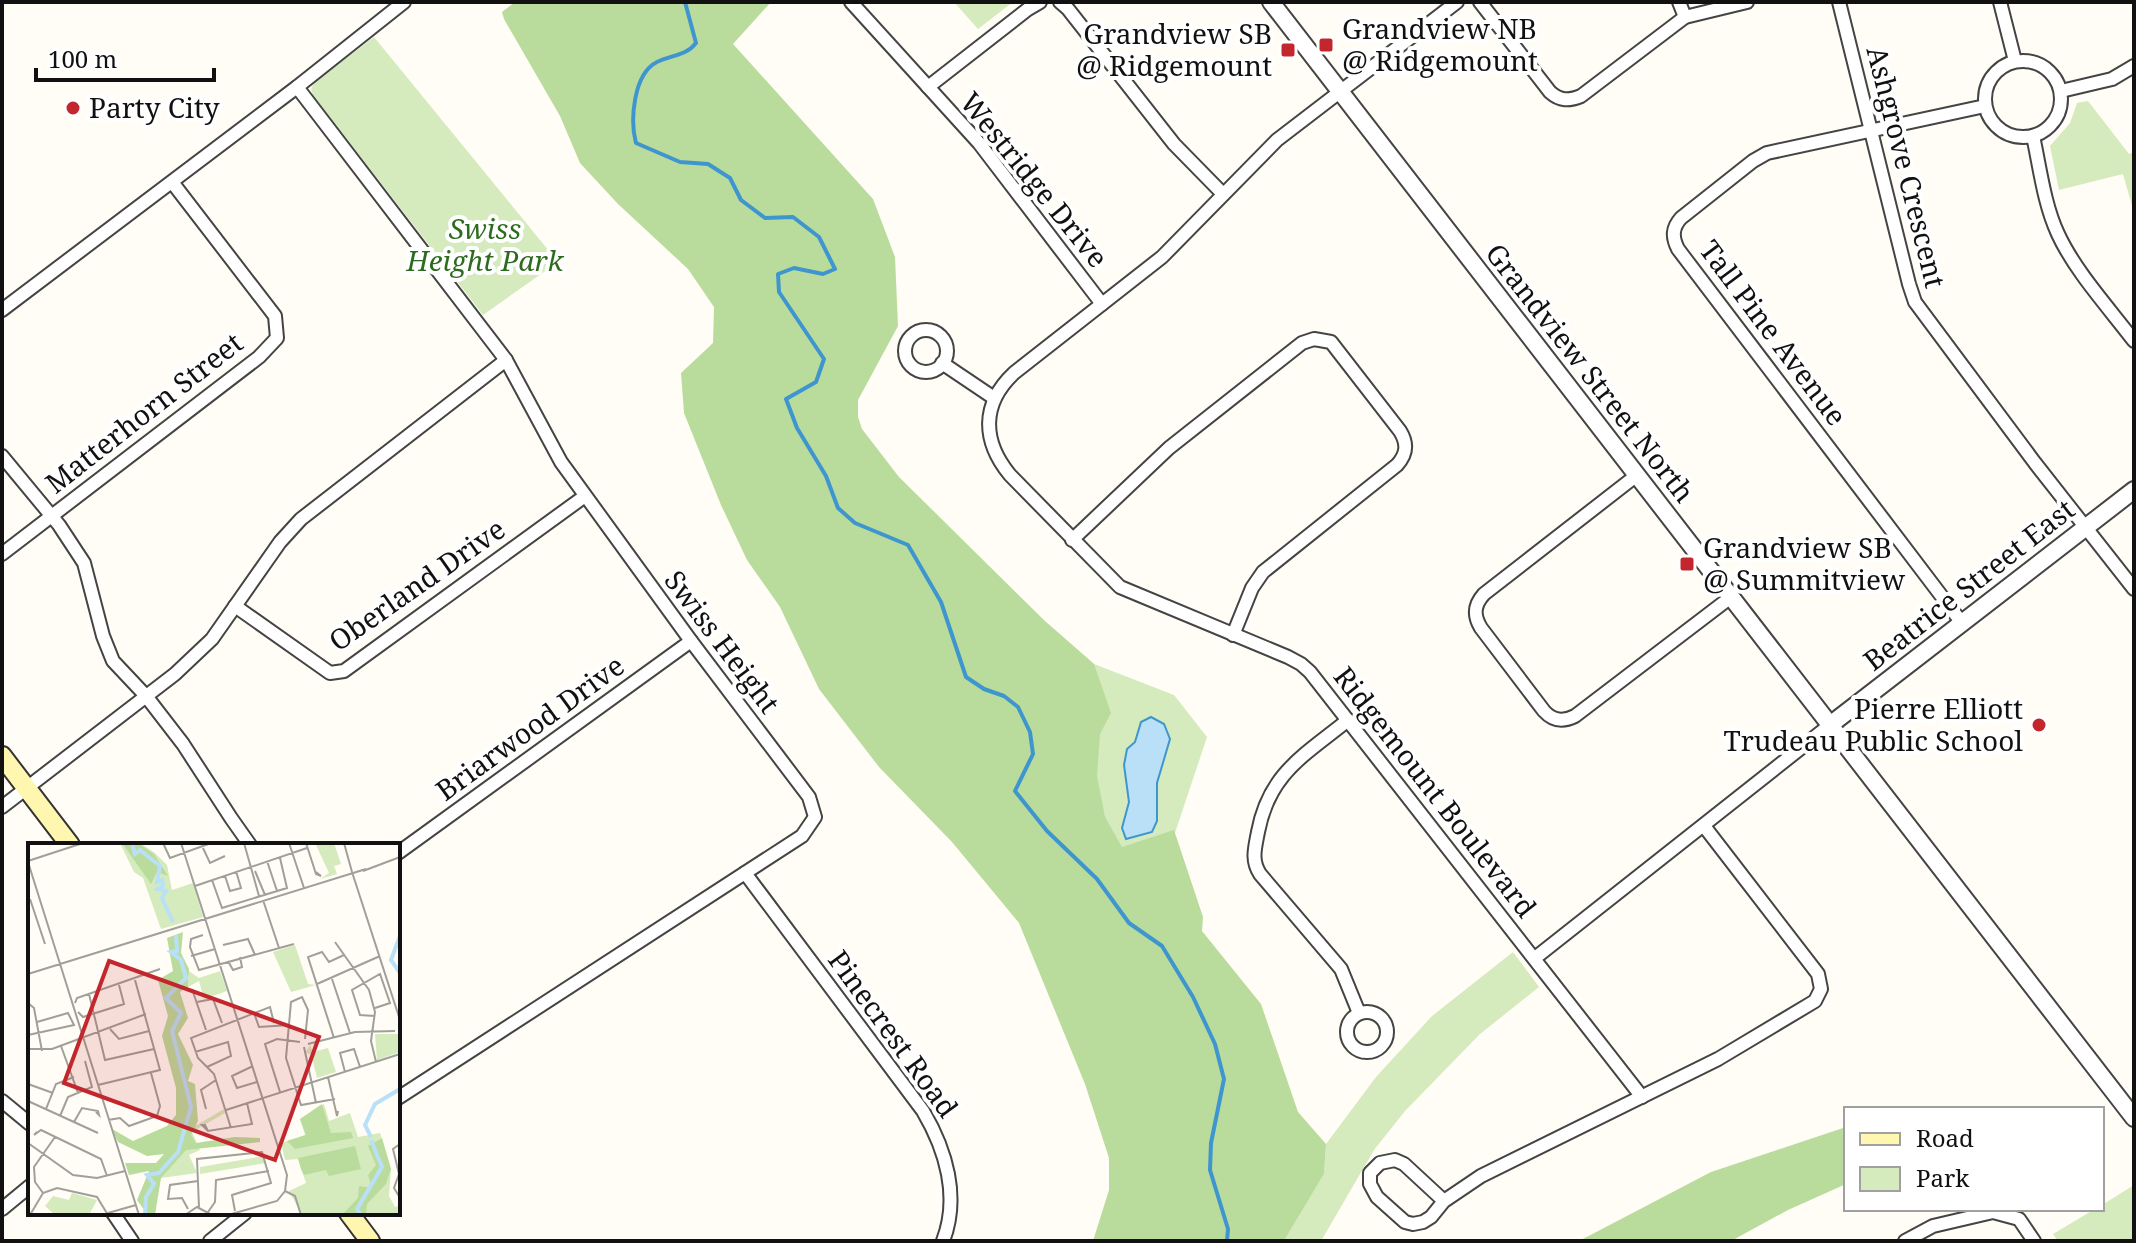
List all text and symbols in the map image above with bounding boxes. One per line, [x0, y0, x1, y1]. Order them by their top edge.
place label: Grandview NB @ Ridgemount [1342, 9, 1538, 79]
place label: Grandview SB @ Ridgemount [1076, 14, 1272, 84]
scale bar [36, 32, 214, 82]
marker: Grandview NB @ Ridgemount [1317, 36, 1335, 54]
marker: Grandview SB @ Ridgemount [1279, 41, 1297, 59]
text: 100 m [48, 42, 117, 75]
street label: Ashgrove Crescent [1859, 42, 1955, 292]
street label: Westridge Drive [952, 84, 1117, 275]
place label: Party City [89, 88, 220, 126]
marker: Party City [64, 99, 82, 117]
park label: Swiss Height Park [405, 209, 565, 279]
street label: Tall Pine Avenue [1692, 232, 1856, 433]
street label: Grandview Street North [1478, 235, 1704, 510]
street label: Matterhorn Street [37, 323, 250, 501]
street label: Beatrice Street East [1855, 490, 2082, 679]
street label: Oberland Drive [321, 509, 512, 659]
place label: Grandview SB @ Summitview [1703, 528, 1906, 598]
marker: Grandview SB @ Summitview [1678, 555, 1696, 573]
street label: Swiss Height [657, 562, 789, 721]
street label: Briarwood Drive [428, 646, 631, 808]
street label: Ridgemount Boulevard [1326, 658, 1546, 925]
place label: Pierre Elliott Trudeau Public School [1724, 689, 2023, 759]
marker: Pierre Elliott Trudeau Public School [2030, 716, 2048, 734]
inset map [28, 843, 400, 1215]
street label: Pinecrest Road [820, 942, 967, 1125]
legend [1844, 1107, 2104, 1211]
text: Road [1916, 1121, 1974, 1154]
text: Park [1916, 1161, 1970, 1194]

